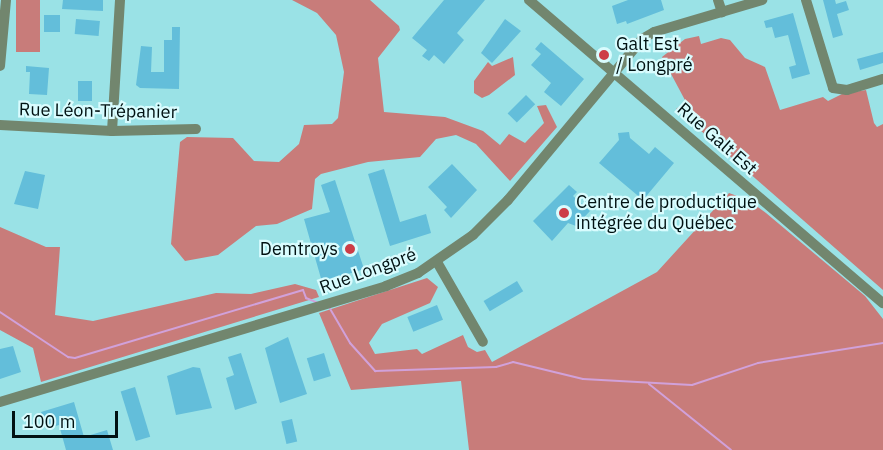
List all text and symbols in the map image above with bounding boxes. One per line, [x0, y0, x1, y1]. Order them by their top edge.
place label: Galt Est / Longpré [616, 34, 693, 76]
marker: Galt Est / Longpré [597, 48, 611, 62]
street label: Rue Galt Est [673, 98, 761, 180]
street label: Rue Léon-Trépanier [19, 99, 177, 123]
place label: Centre de productique intégrée du Québec [576, 192, 757, 234]
marker: Centre de productique intégrée du Québec [557, 206, 571, 220]
place label: Demtroys [260, 238, 338, 260]
marker: Demtroys [343, 242, 357, 256]
street label: Rue Longpré [317, 244, 419, 298]
scale bar [15, 399, 122, 437]
text: 100 m [23, 410, 75, 433]

